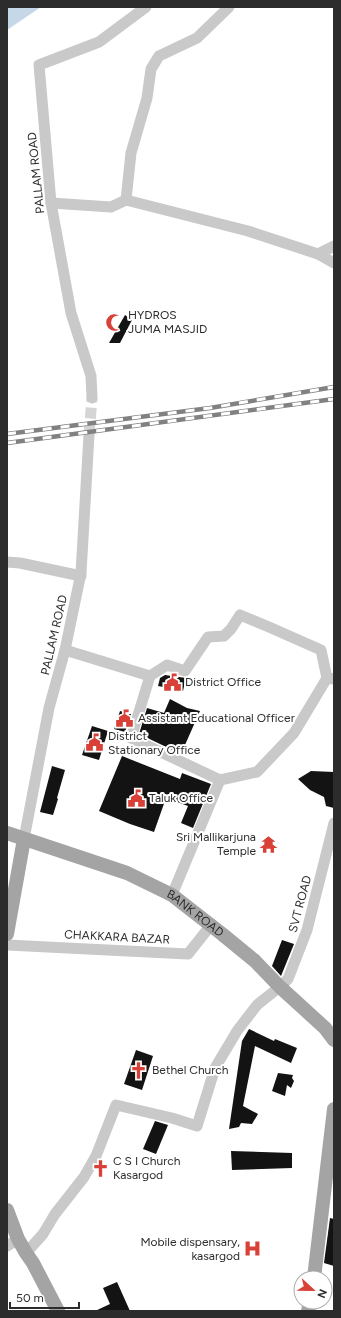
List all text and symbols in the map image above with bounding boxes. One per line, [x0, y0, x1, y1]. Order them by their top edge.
street label: PALLAM ROAD [25, 131, 47, 215]
place label: HYDROS JUMA MASJID [128, 308, 207, 336]
mosque icon: HYDROS JUMA MASJID [105, 312, 125, 332]
street label: PALLAM ROAD [38, 593, 70, 677]
public building icon: District Office [162, 672, 182, 692]
place label: District Office [185, 675, 261, 689]
public building icon: Assistant Educational Officer [115, 708, 135, 728]
place label: Assistant Educational Officer [138, 711, 295, 725]
place label: District Stationary Office [108, 729, 201, 757]
public building icon: District Stationary Office [85, 733, 105, 753]
public building icon: Taluk Office [126, 788, 146, 808]
place label: Taluk Office [149, 791, 214, 805]
place label: Sri Mallikarjuna Temple [176, 830, 256, 858]
temple icon: Sri Mallikarjuna Temple [259, 834, 279, 854]
street label: SVT ROAD [286, 874, 314, 934]
street label: BANK ROAD [165, 887, 226, 940]
street label: CHAKKARA BAZAR [64, 927, 170, 947]
church icon: Bethel Church [129, 1060, 149, 1080]
place label: Bethel Church [152, 1063, 229, 1077]
place label: C S I Church Kasargod [113, 1154, 181, 1182]
church icon: C S I Church Kasargod [90, 1158, 110, 1178]
place label: Mobile dispensary, kasargod [140, 1235, 240, 1263]
hospital icon: Mobile dispensary, kasargod [243, 1239, 263, 1259]
north arrow [293, 1270, 333, 1310]
scale bar [10, 1284, 79, 1310]
text: N [314, 1287, 329, 1300]
text: 50 m [16, 1291, 44, 1305]

